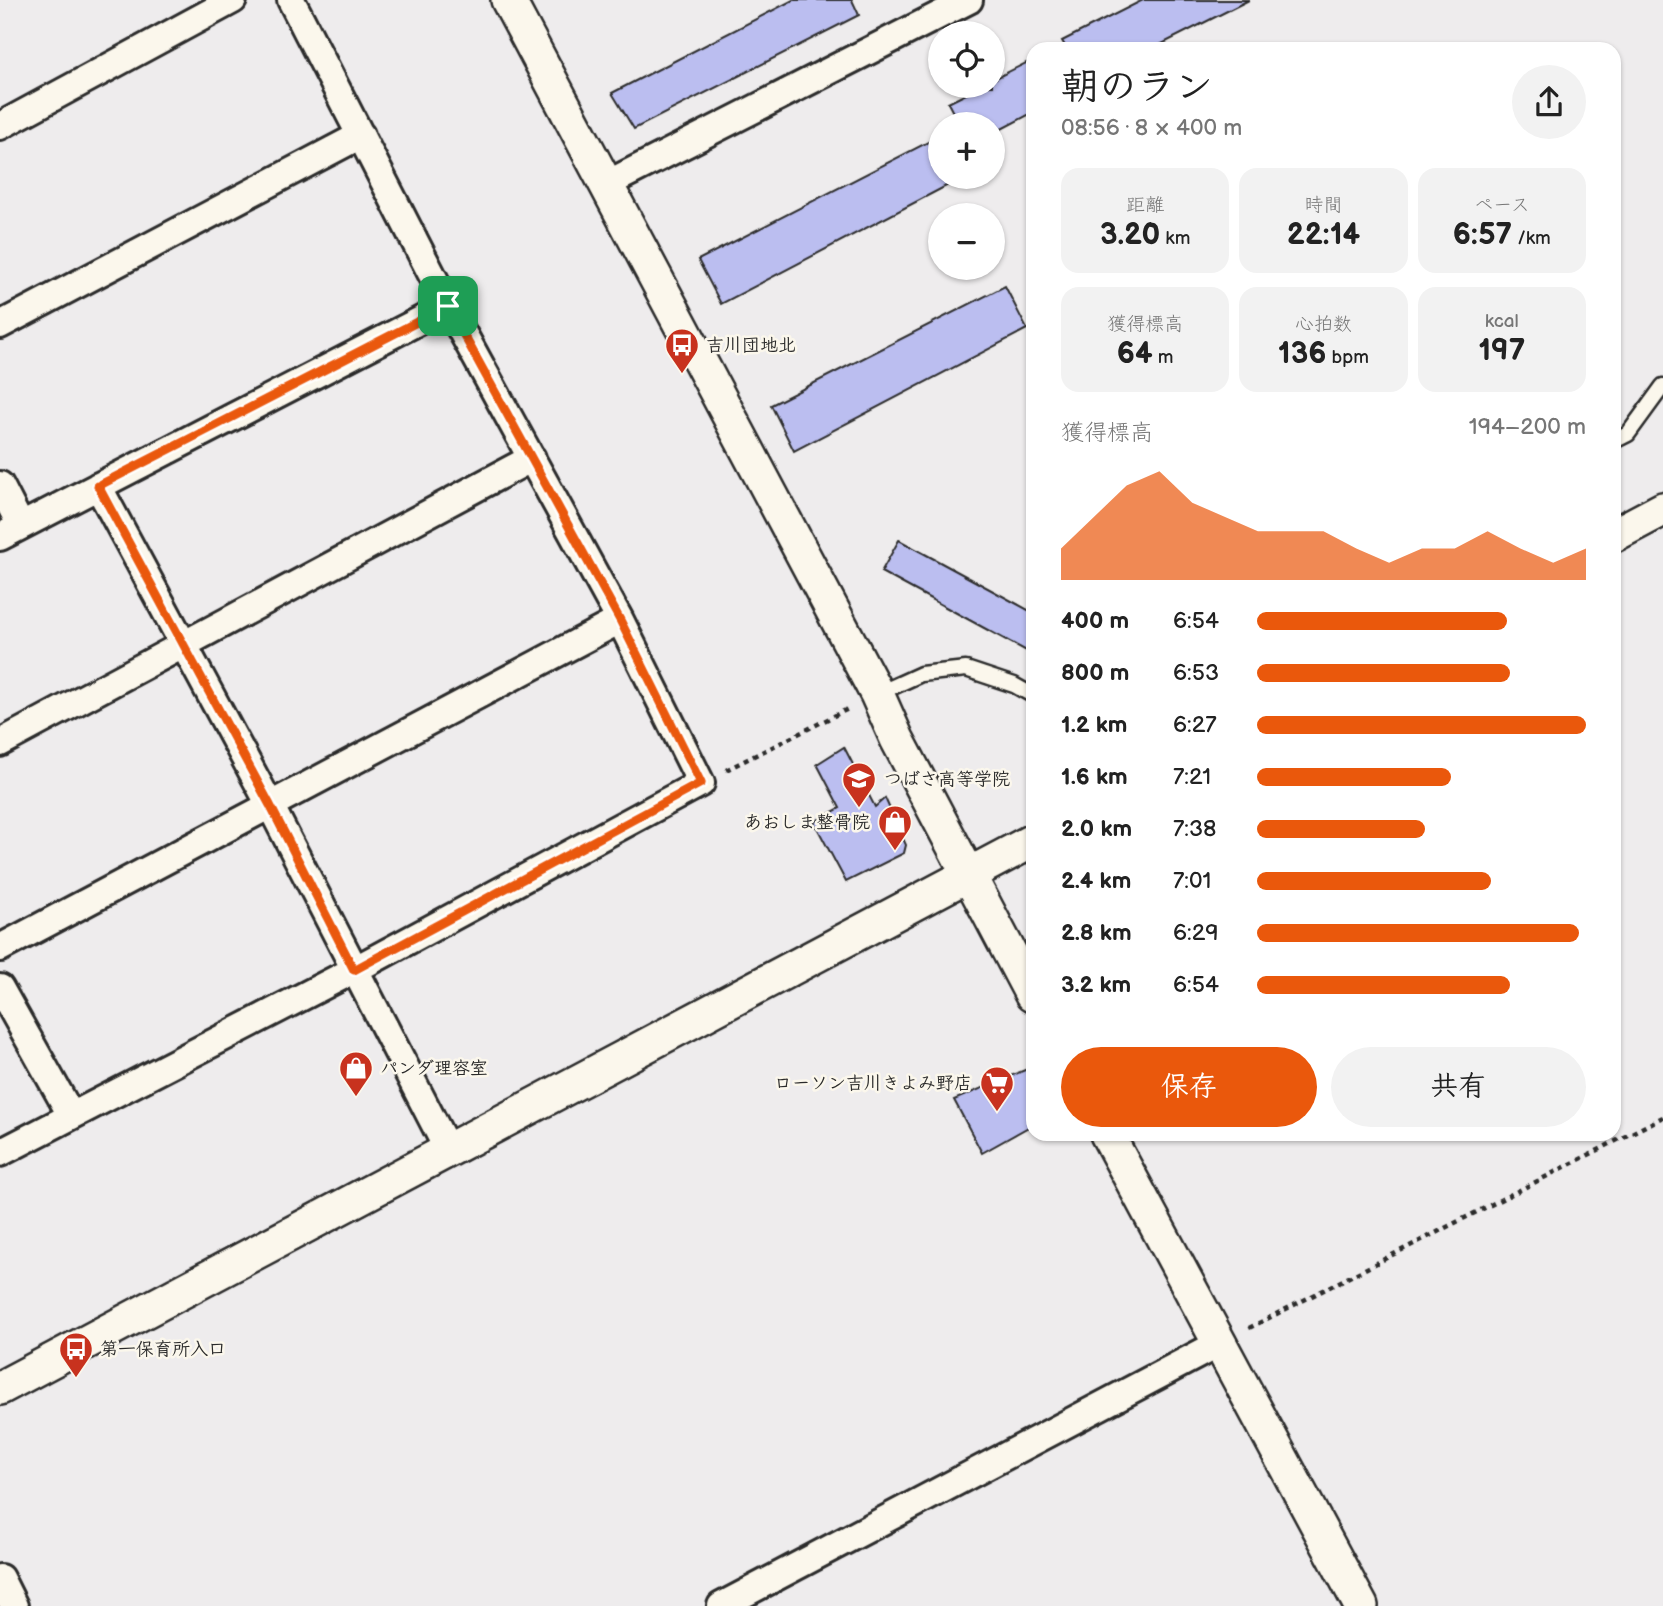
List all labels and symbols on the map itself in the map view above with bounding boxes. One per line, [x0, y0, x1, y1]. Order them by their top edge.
pin [418, 276, 478, 336]
bus stop icon: 吉川団地北 [663, 326, 701, 375]
place label: 吉川団地北 [706, 335, 796, 356]
school or university icon: つばさ高等学院 [840, 760, 878, 809]
place label: つばさ高等学院 [884, 769, 1010, 790]
shop icon: あおしま整骨院 [876, 803, 914, 852]
place label: あおしま整骨院 [744, 812, 870, 833]
shop icon: パンダ理容室 [337, 1049, 375, 1098]
place label: パンダ理容室 [380, 1058, 488, 1079]
supermarket icon: ローソン吉川きよみ野店 [978, 1064, 1016, 1113]
place label: ローソン吉川きよみ野店 [774, 1073, 972, 1094]
bus stop icon: 第一保育所入口 [57, 1330, 95, 1379]
place label: 第一保育所入口 [100, 1339, 226, 1360]

